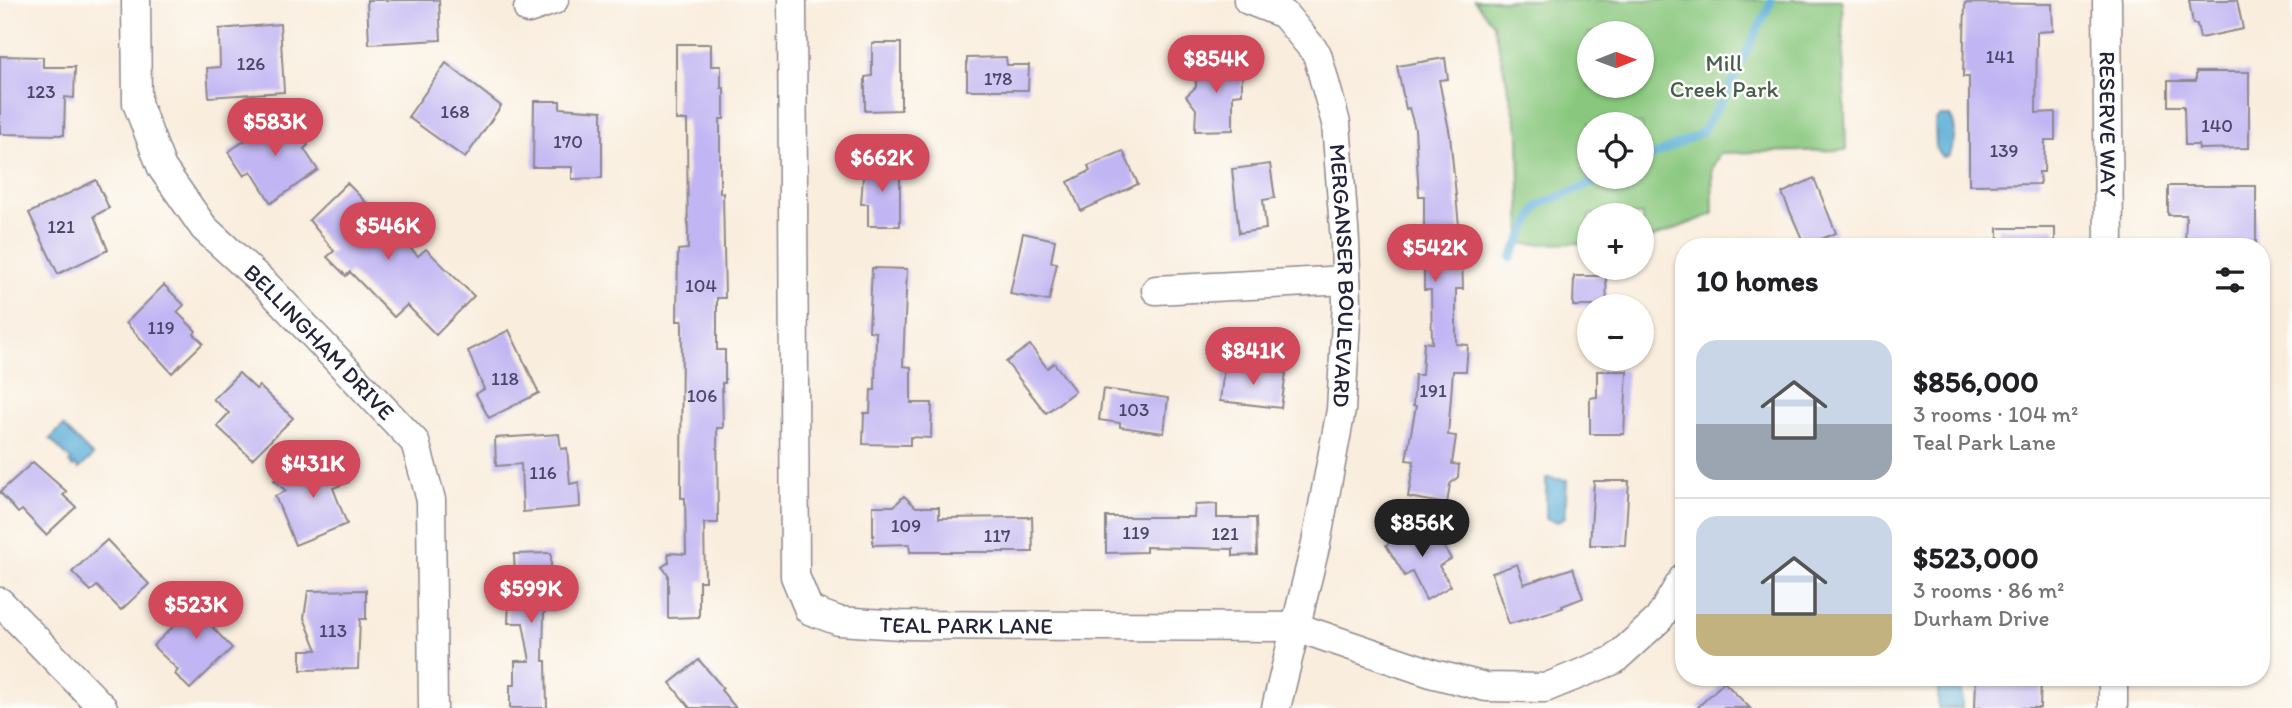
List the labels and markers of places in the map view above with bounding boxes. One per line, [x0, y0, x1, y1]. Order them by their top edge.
pin: $854K [1167, 36, 1265, 95]
pin: $583K [226, 99, 324, 158]
pin: $662K [833, 134, 931, 194]
pin: $546K [339, 202, 437, 262]
pin: $542K [1386, 224, 1484, 284]
pin: $841K [1204, 328, 1302, 387]
pin: $431K [264, 440, 362, 500]
pin: $856K [1373, 500, 1471, 559]
pin: $599K [482, 566, 580, 625]
pin: $523K [147, 582, 245, 641]

